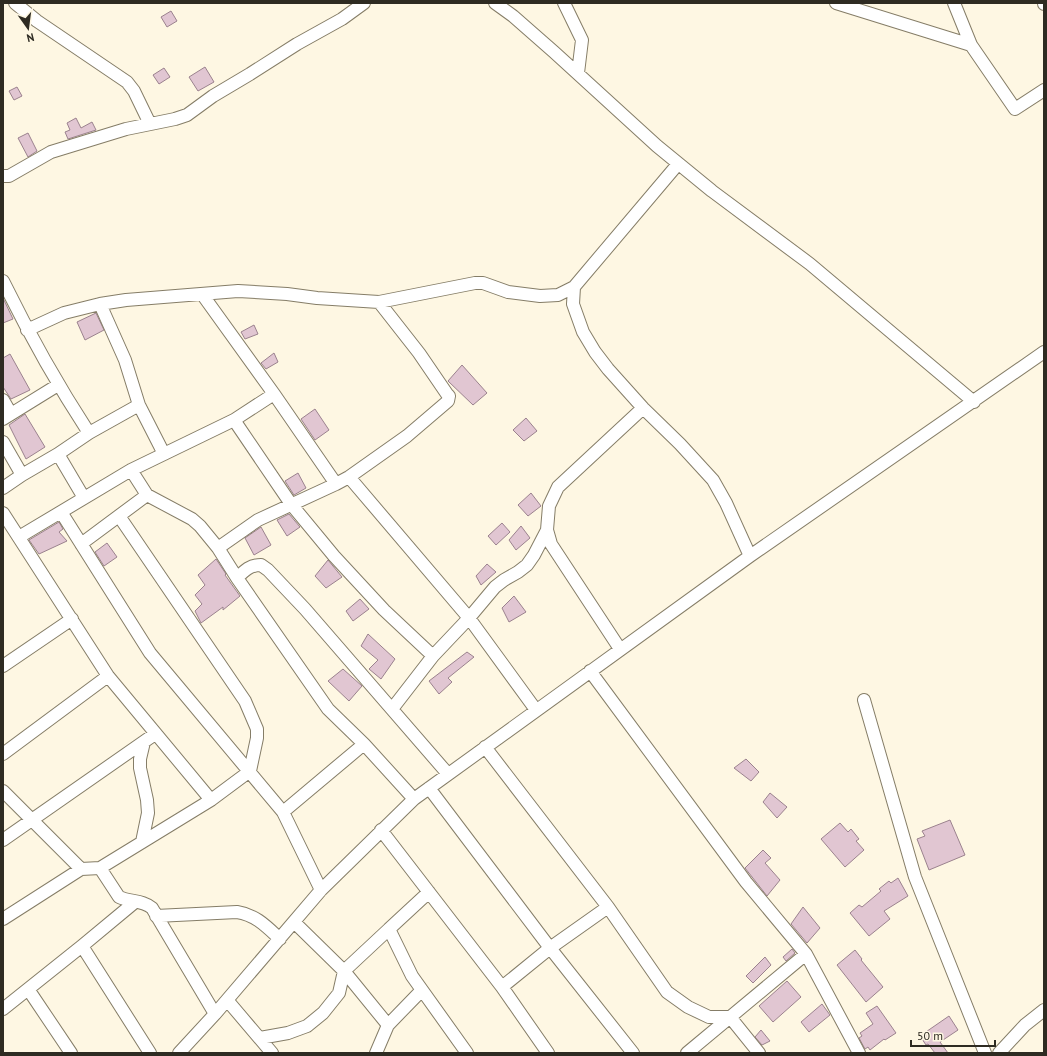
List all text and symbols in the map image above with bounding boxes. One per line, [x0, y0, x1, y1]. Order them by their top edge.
north arrow [8, 8, 48, 48]
text: N [25, 30, 36, 45]
scale bar [911, 1022, 995, 1048]
text: 50 m [917, 1028, 943, 1043]

